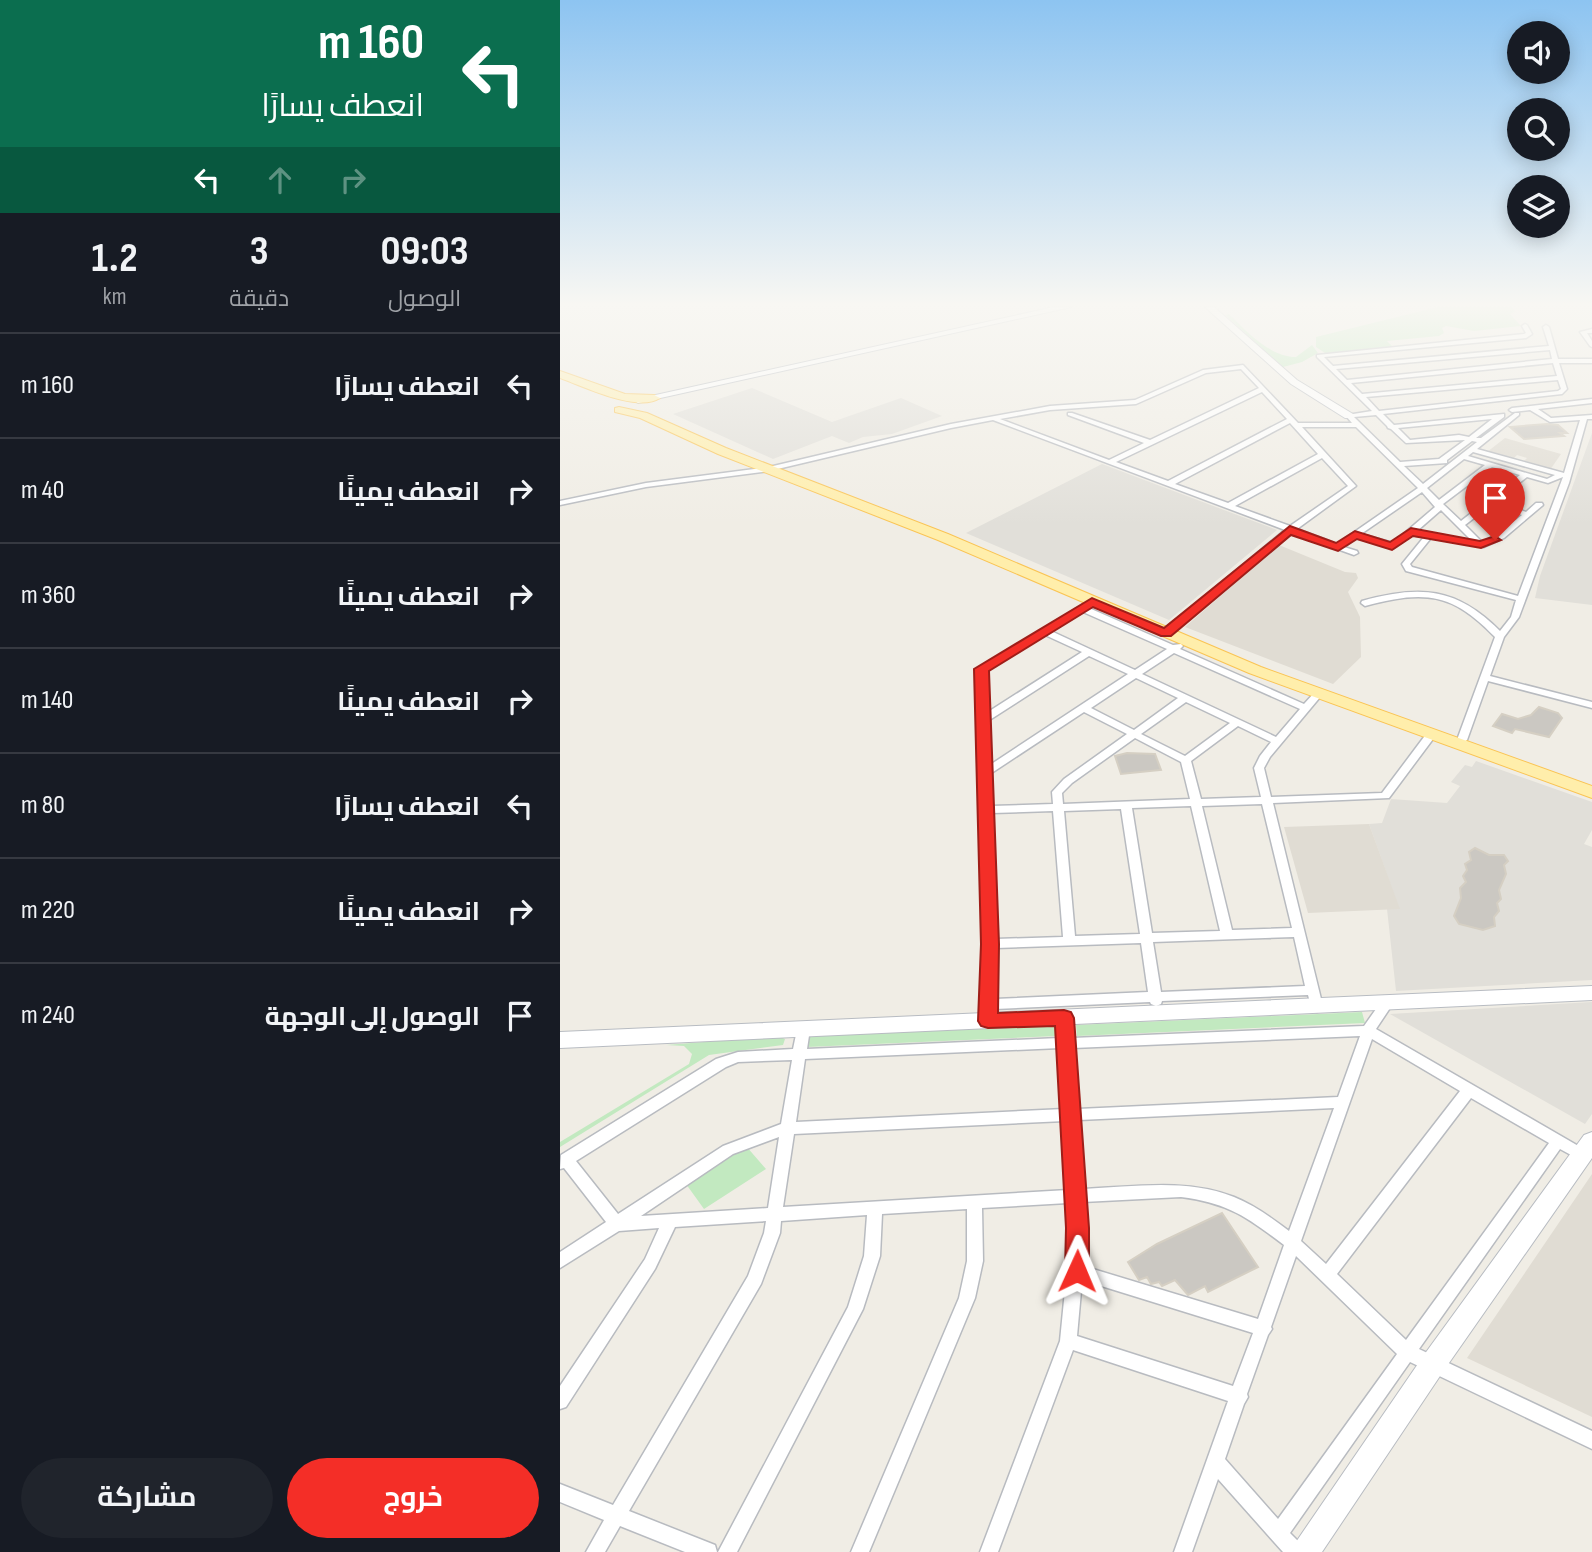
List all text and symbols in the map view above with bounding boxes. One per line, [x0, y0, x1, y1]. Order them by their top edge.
text: 160 m [318, 14, 424, 73]
map controls [1507, 21, 1570, 238]
button: sound [1507, 21, 1570, 84]
icon: left [448, 28, 539, 119]
text: انعطف يسارًا [261, 87, 424, 126]
button: search [1507, 98, 1570, 161]
icon: left [188, 161, 226, 199]
icon: ahead [261, 161, 299, 199]
icon: right [334, 161, 372, 199]
button: layers [1507, 175, 1570, 238]
text: 3 [250, 226, 269, 277]
text: 09:03 [380, 226, 469, 277]
text: 1.2 [91, 233, 138, 284]
text: km [103, 283, 126, 311]
text: دقيقة [229, 285, 289, 313]
text: الوصول [388, 285, 461, 313]
icon: left [501, 367, 539, 405]
text: 160 m [21, 370, 74, 401]
text: انعطف يسارًا [334, 372, 480, 403]
pin [1465, 468, 1525, 540]
icon: right [501, 472, 539, 510]
text: 40 m [21, 475, 64, 506]
text: انعطف يمينًا [337, 477, 480, 508]
icon: arrive [1476, 479, 1514, 517]
icon: right [501, 577, 539, 615]
text: 360 m [21, 580, 76, 611]
text: انعطف يمينًا [337, 582, 480, 613]
icon: right [501, 682, 539, 720]
text: 140 m [21, 685, 73, 716]
text: انعطف يمينًا [337, 687, 480, 718]
icon: left [501, 787, 539, 825]
text: 80 m [21, 790, 65, 821]
text: انعطف يسارًا [334, 792, 480, 823]
icon: right [501, 892, 539, 930]
text: 220 m [21, 895, 75, 926]
text: انعطف يمينًا [337, 897, 480, 928]
icon: arrive [501, 997, 539, 1035]
text: 240 m [21, 1000, 75, 1031]
text: الوصول إلى الوجهة [265, 1002, 480, 1033]
position arrow [1040, 1234, 1114, 1308]
button: مشاركة [21, 1458, 273, 1538]
button: خروج [287, 1458, 539, 1538]

